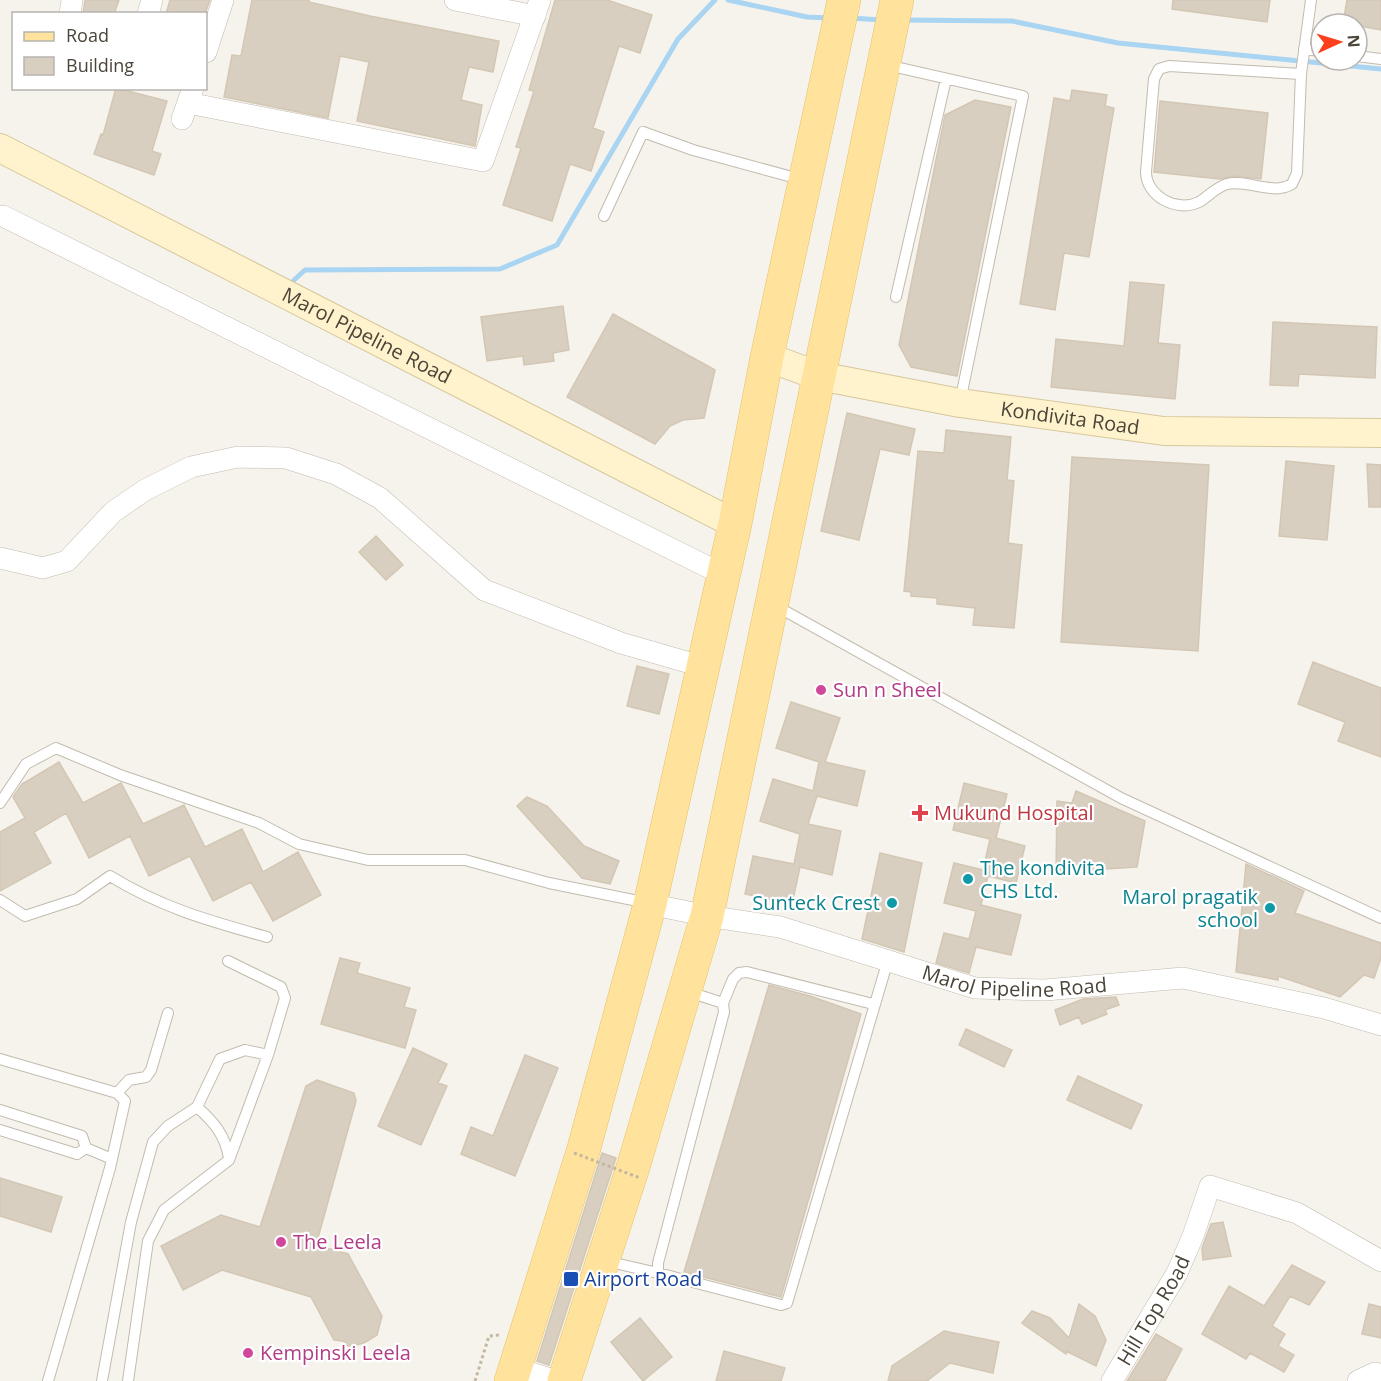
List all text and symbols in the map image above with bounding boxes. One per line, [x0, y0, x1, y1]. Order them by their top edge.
legend [12, 12, 207, 90]
north arrow [1309, 12, 1369, 72]
text: Road [66, 23, 109, 47]
text: N [1343, 34, 1365, 48]
text: Building [66, 53, 134, 77]
street label: Marol Pipeline Road [278, 281, 456, 390]
street label: Kondivita Road [999, 395, 1141, 441]
place label: Sun n Sheel [833, 676, 942, 703]
marker: Sun n Sheel [814, 683, 828, 697]
place label: Mukund Hospital [934, 799, 1094, 826]
marker: Mukund Hospital [911, 804, 929, 822]
place label: The kondivita CHS Ltd. [980, 854, 1105, 904]
marker: The kondivita CHS Ltd. [961, 872, 975, 886]
place label: Marol pragatik school [1122, 883, 1258, 933]
place label: Sunteck Crest [752, 889, 880, 916]
marker: Sunteck Crest [885, 896, 899, 910]
marker: Marol pragatik school [1263, 901, 1277, 915]
street label: Marol Pipeline Road [919, 958, 1108, 1003]
place label: The Leela [293, 1228, 382, 1255]
marker: The Leela [274, 1235, 288, 1249]
street label: Hill Top Road [1110, 1251, 1196, 1370]
place label: Airport Road [584, 1265, 702, 1292]
marker: Airport Road [562, 1270, 580, 1288]
place label: Kempinski Leela [260, 1339, 411, 1366]
marker: Kempinski Leela [241, 1346, 255, 1360]

